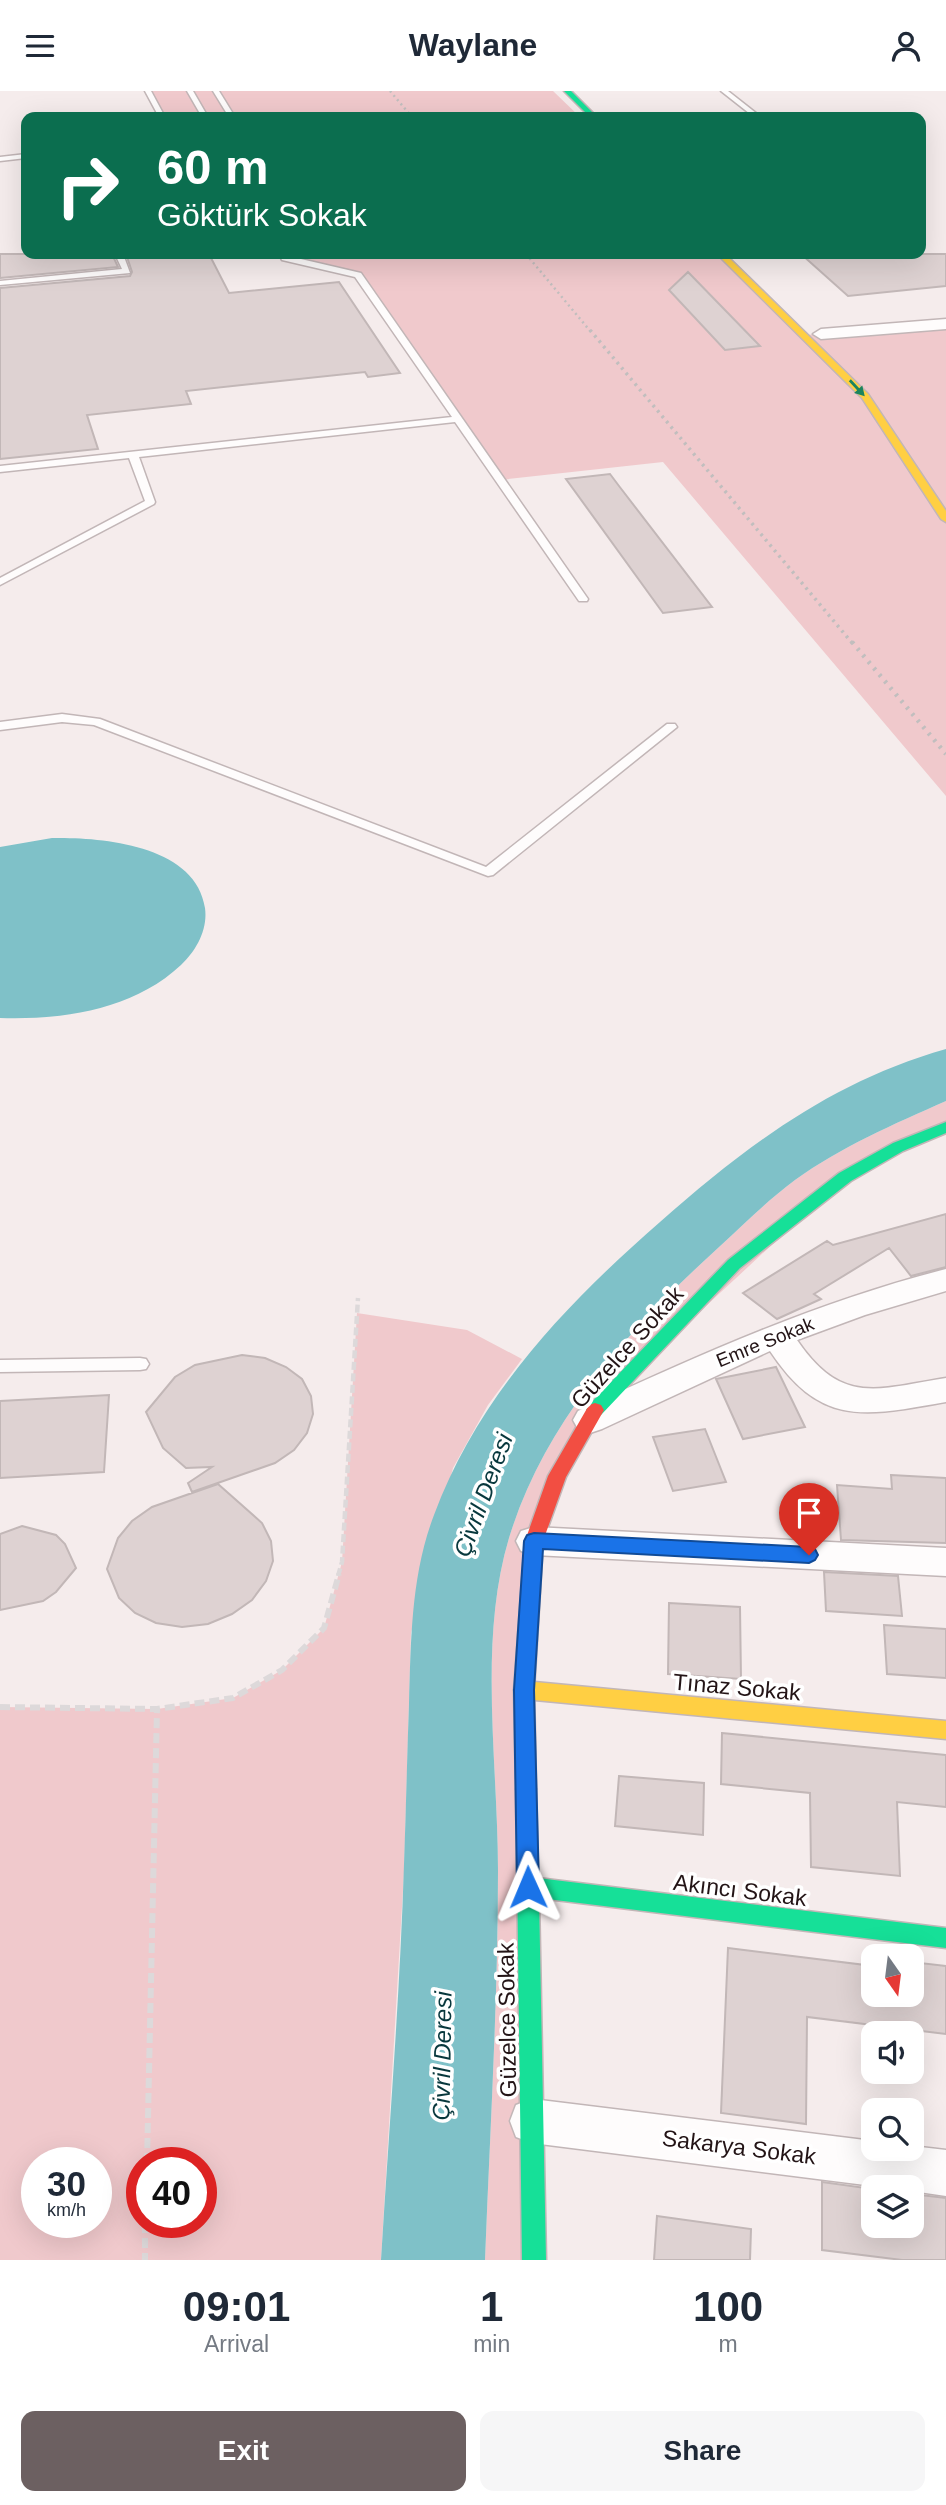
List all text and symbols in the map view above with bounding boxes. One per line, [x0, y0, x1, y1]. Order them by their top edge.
icon: menu [21, 27, 59, 65]
text: Waylane [409, 27, 537, 63]
icon: person [887, 27, 925, 65]
icon: right [42, 140, 133, 231]
text: 60 m [157, 140, 269, 194]
text: Göktürk Sokak [157, 197, 367, 233]
one-way arrow [848, 379, 864, 396]
street label: Güzelce Sokak [566, 1280, 689, 1413]
street label: Emre Sokak [713, 1313, 817, 1371]
water label: Çivril Deresi [448, 1429, 518, 1560]
pin [779, 1483, 839, 1555]
icon: arrive [790, 1494, 828, 1532]
street label: Tınaz Sokak [672, 1668, 802, 1706]
position arrow [491, 1850, 565, 1924]
street label: Akıncı Sokak [672, 1869, 809, 1911]
street label: Güzelce Sokak [493, 1942, 521, 2098]
north arrow [861, 1944, 924, 2007]
map controls [861, 1944, 924, 2238]
water label: Çivril Deresi [427, 1990, 457, 2121]
button: sound [861, 2021, 924, 2084]
button: search [861, 2098, 924, 2161]
street label: Sakarya Sokak [661, 2125, 818, 2169]
speed limit sign: 40 [126, 2147, 217, 2238]
text: 30 [47, 2164, 86, 2203]
button: layers [861, 2175, 924, 2238]
text: km/h [47, 2200, 86, 2220]
text: 09:01 [183, 2283, 290, 2330]
text: 1 [480, 2283, 503, 2330]
text: 100 [693, 2283, 763, 2330]
text: Arrival [204, 2331, 269, 2357]
text: min [473, 2331, 510, 2357]
text: m [719, 2331, 738, 2357]
button: Exit [21, 2411, 466, 2491]
button: Share [480, 2411, 925, 2491]

